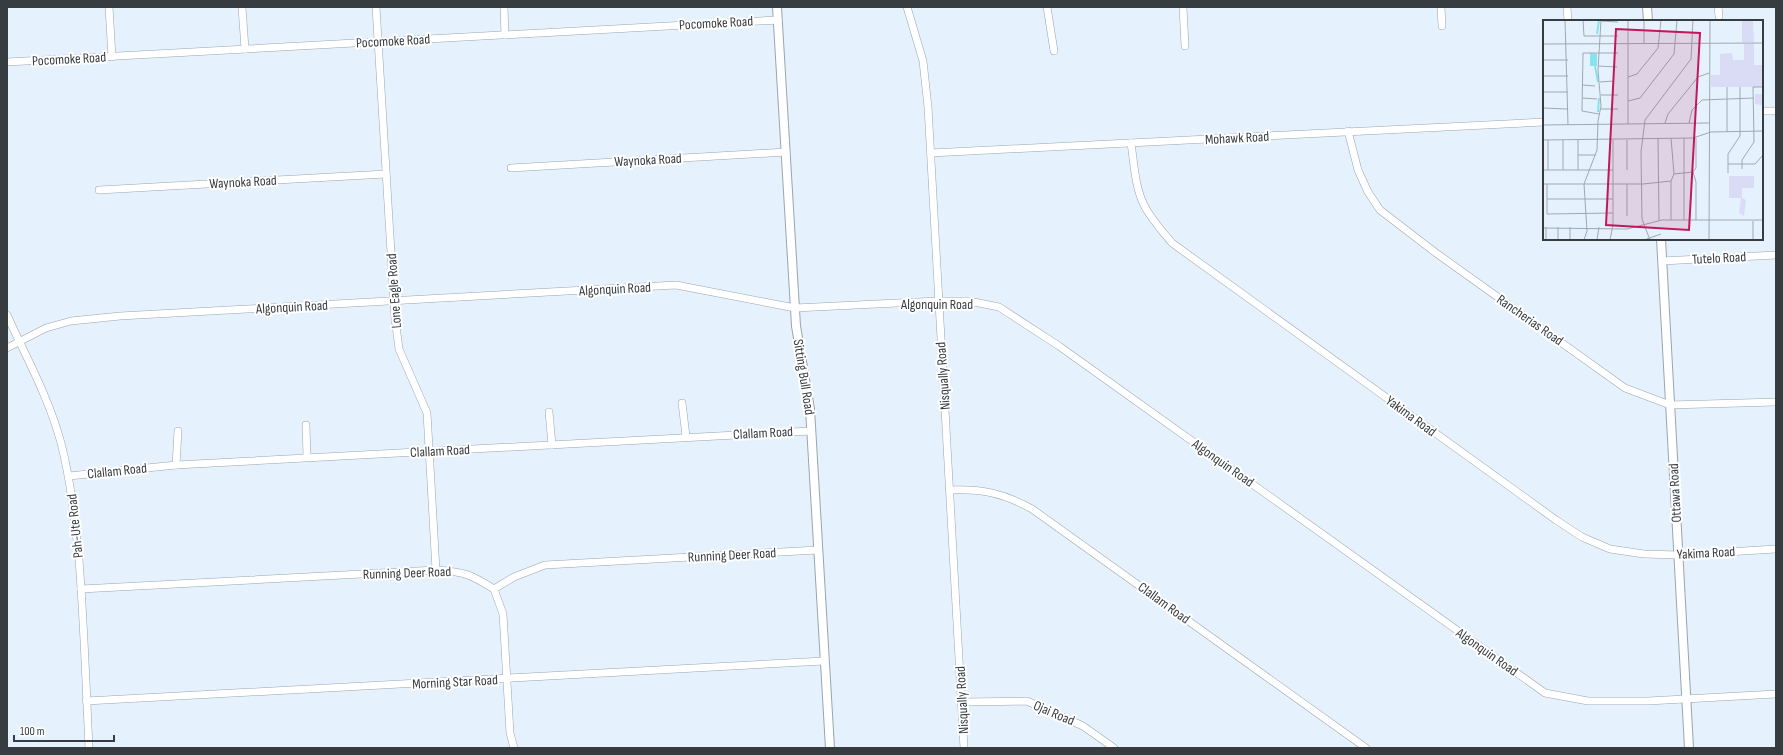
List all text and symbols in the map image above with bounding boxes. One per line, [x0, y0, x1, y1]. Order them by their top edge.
street label: Pocomoke Road [679, 13, 754, 33]
inset map [1543, 20, 1763, 240]
street label: Pocomoke Road [356, 31, 431, 51]
street label: Pocomoke Road [32, 49, 107, 69]
street label: Mohawk Road [1204, 128, 1270, 148]
street label: Waynoka Road [614, 150, 682, 170]
street label: Waynoka Road [209, 172, 277, 192]
street label: Tutelo Road [1691, 248, 1747, 268]
street label: Lone Eagle Road [383, 253, 405, 329]
street label: Algonquin Road [578, 279, 652, 299]
street label: Rancherias Road [1493, 291, 1567, 349]
street label: Algonquin Road [900, 296, 973, 313]
street label: Algonquin Road [255, 297, 329, 317]
street label: Sitting Bull Road [790, 338, 818, 416]
street label: Nisqually Road [932, 341, 954, 411]
street label: Yakima Road [1382, 392, 1440, 440]
street label: Clallam Road [733, 423, 794, 443]
street label: Algonquin Road [1188, 435, 1257, 491]
street label: Clallam Road [410, 441, 471, 461]
street label: Clallam Road [86, 459, 148, 483]
street label: Ottawa Road [1665, 463, 1685, 523]
street label: Pah-Ute Road [63, 493, 87, 559]
street label: Yakima Road [1676, 543, 1736, 563]
street label: Running Deer Road [687, 544, 777, 566]
street label: Running Deer Road [363, 563, 452, 583]
street label: Clallam Road [1135, 579, 1193, 628]
street label: Algonquin Road [1452, 624, 1521, 680]
street label: Nisqually Road [952, 665, 972, 734]
street label: Morning Star Road [412, 671, 498, 693]
street label: Ojai Road [1031, 697, 1077, 729]
scale bar [14, 717, 114, 743]
text: 100 m [20, 724, 45, 739]

